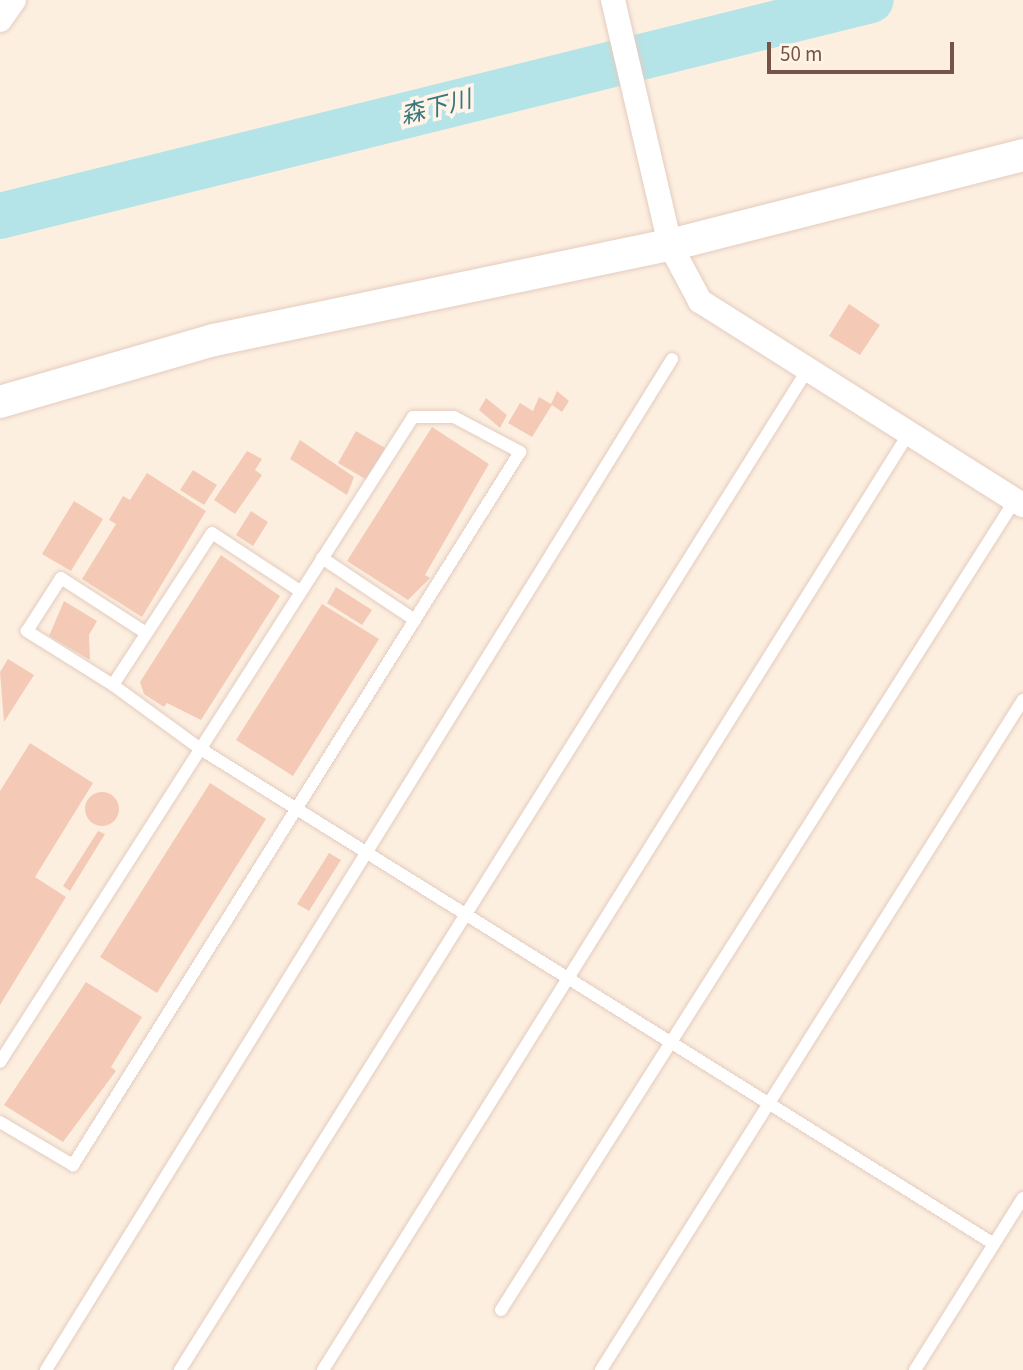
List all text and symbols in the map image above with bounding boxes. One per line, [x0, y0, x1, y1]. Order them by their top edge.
scale bar [771, 28, 958, 72]
text: 50 m [780, 39, 822, 69]
water label: 森下川 [398, 85, 474, 131]

